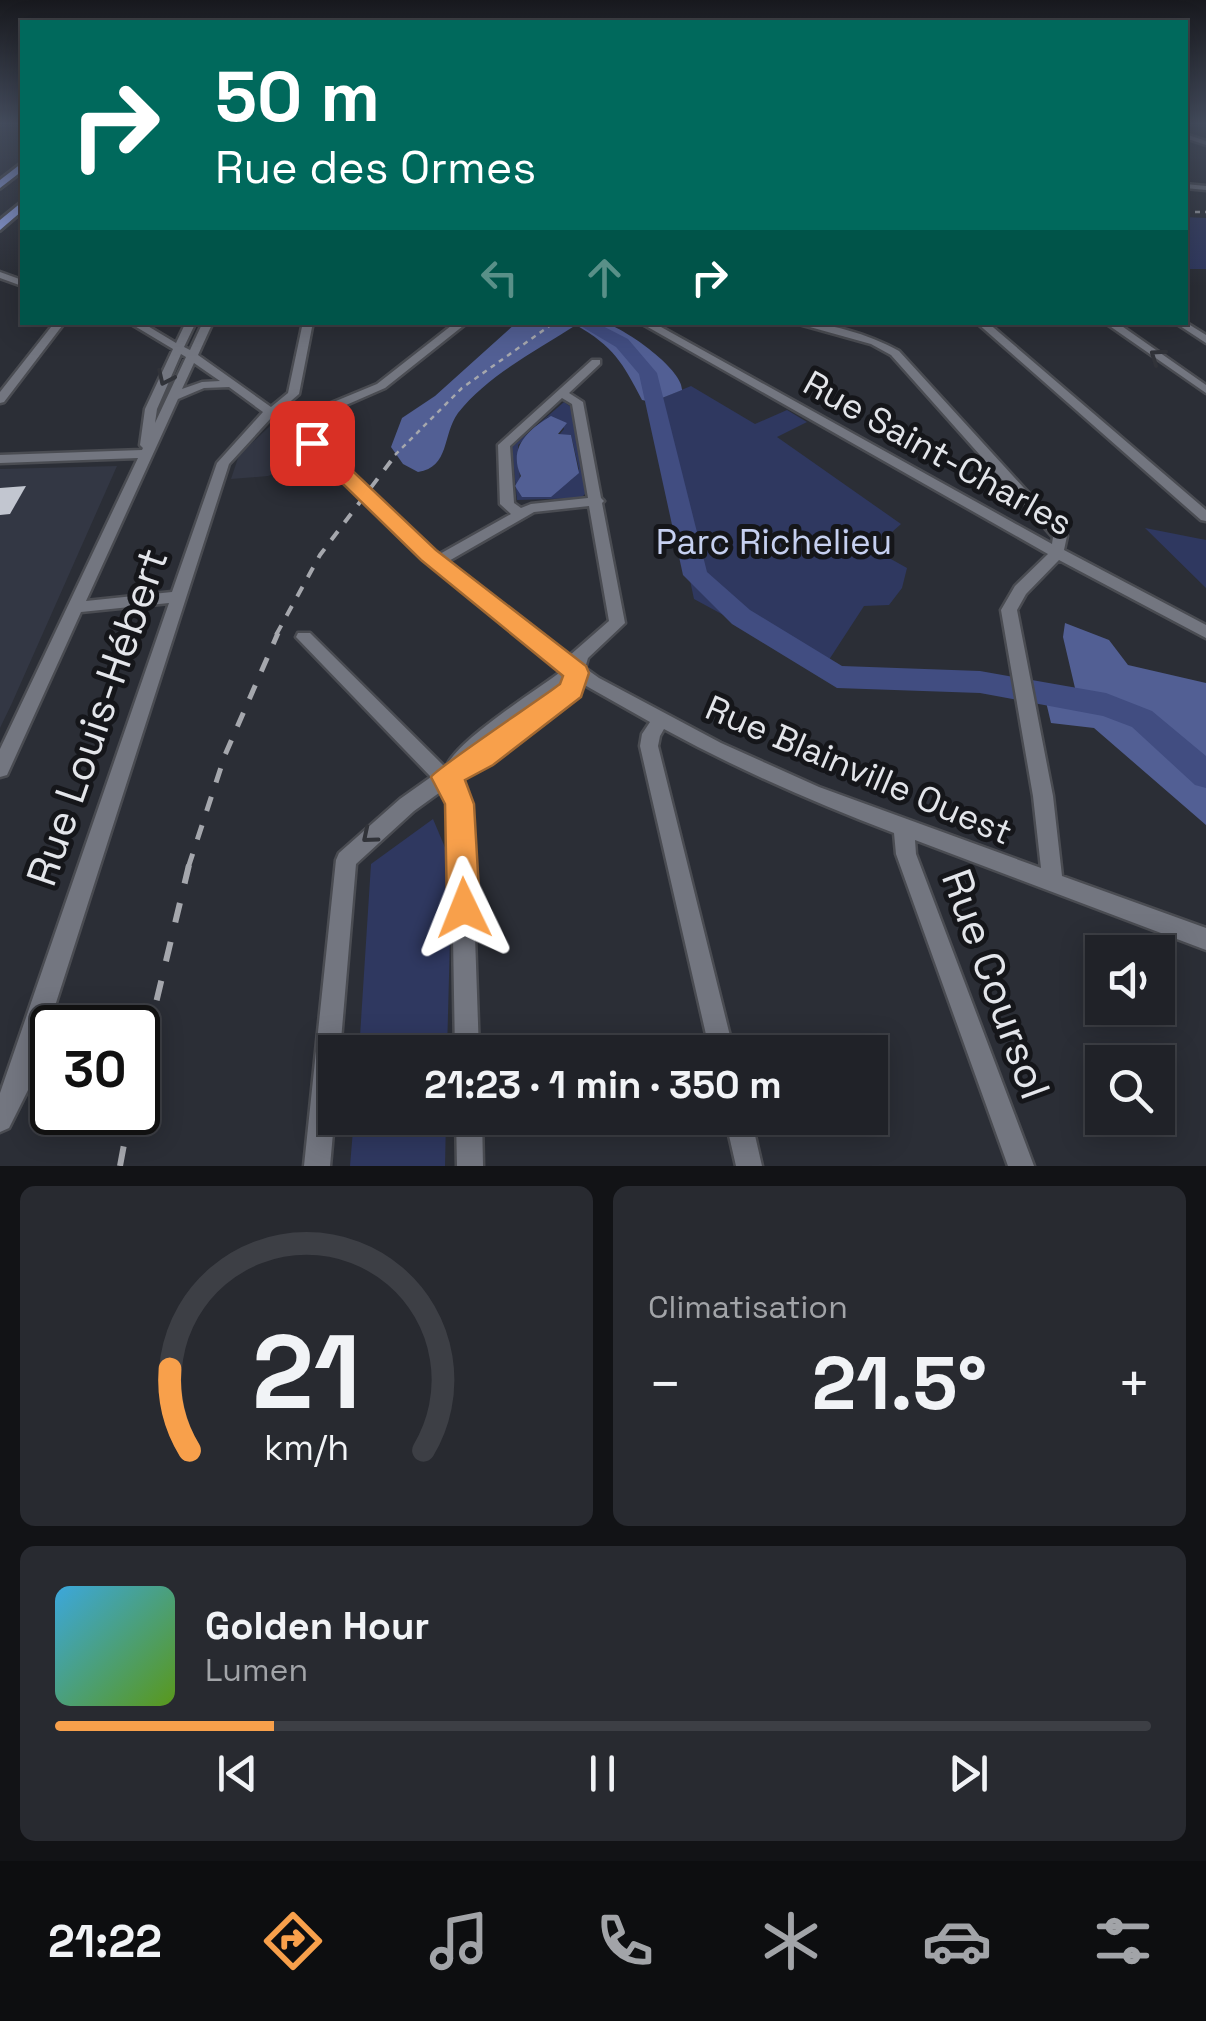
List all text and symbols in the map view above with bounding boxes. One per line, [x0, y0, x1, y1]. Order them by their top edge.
text: 50 m [215, 52, 380, 141]
icon: right [50, 60, 180, 190]
text: Rue des Ormes [215, 139, 536, 196]
icon: left [472, 250, 527, 305]
icon: ahead [577, 250, 632, 305]
icon: right [682, 250, 737, 305]
one-way arrow [1150, 350, 1169, 369]
street label: Rue Saint-Charles [796, 361, 1080, 545]
one-way arrow [157, 368, 177, 386]
pin [270, 401, 355, 486]
icon: arrive [285, 416, 340, 471]
park label: Parc Richelieu [656, 520, 892, 564]
street label: Rue Louis-Hébert [14, 541, 180, 893]
street label: Rue Blainville Ouest [699, 686, 1019, 854]
one-way arrow [362, 825, 380, 843]
position arrow [412, 856, 516, 960]
street label: Rue Coursol [930, 862, 1062, 1106]
map controls [1085, 935, 1175, 1135]
button: sound [1085, 935, 1175, 1025]
speed limit sign: 30 [30, 1005, 160, 1135]
button: search [1085, 1045, 1175, 1135]
text: 21:23 · 1 min · 350 m [424, 1061, 782, 1109]
text: Climatisation [648, 1287, 848, 1327]
text: 21 [252, 1306, 361, 1438]
text: 21.5° [812, 1335, 987, 1431]
text: − [648, 1349, 682, 1419]
text: + [1117, 1349, 1151, 1419]
text: km/h [264, 1425, 349, 1470]
text: Golden Hour [205, 1602, 429, 1650]
text: Lumen [205, 1650, 308, 1690]
icon: previous [210, 1746, 265, 1801]
icon: pause [575, 1746, 630, 1801]
icon: next [941, 1746, 996, 1801]
icon: directions [258, 1906, 328, 1976]
icon: music [424, 1906, 494, 1976]
icon: phone [590, 1906, 660, 1976]
icon: climate [756, 1906, 826, 1976]
icon: car [922, 1906, 992, 1976]
icon: filters [1088, 1906, 1158, 1976]
text: 21:22 [48, 1913, 162, 1970]

